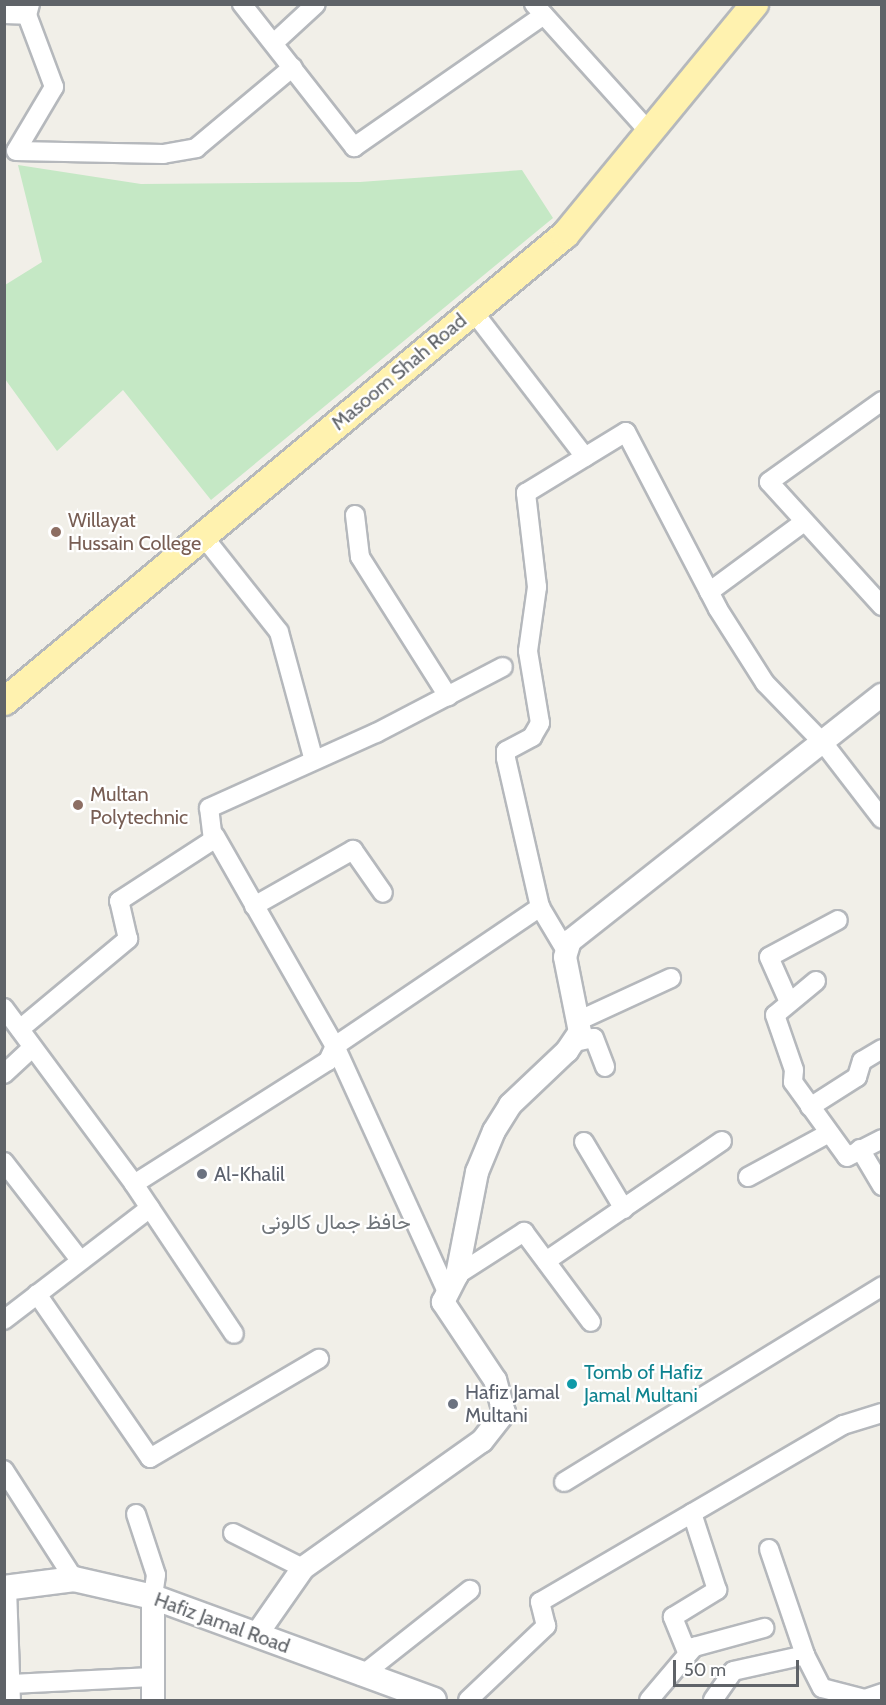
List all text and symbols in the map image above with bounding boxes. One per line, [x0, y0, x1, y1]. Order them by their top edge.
street label: Masoom Shah Road [327, 309, 471, 435]
place label: Willayat Hussain College [68, 508, 201, 555]
marker: Willayat Hussain College [49, 525, 63, 539]
place label: Multan Polytechnic [90, 782, 188, 829]
marker: Multan Polytechnic [71, 798, 85, 812]
place label: Al-Khalil [214, 1162, 285, 1186]
marker: Al-Khalil [195, 1167, 209, 1181]
district label: حافظ جمال کالونی [261, 1209, 411, 1235]
place label: Tomb of Hafiz Jamal Multani [584, 1360, 703, 1407]
marker: Tomb of Hafiz Jamal Multani [565, 1377, 579, 1391]
place label: Hafiz Jamal Multani [465, 1380, 560, 1427]
marker: Hafiz Jamal Multani [446, 1397, 460, 1411]
street label: Hafiz Jamal Road [151, 1587, 293, 1659]
scale bar [676, 1648, 802, 1686]
text: 50 m [684, 1659, 726, 1681]

